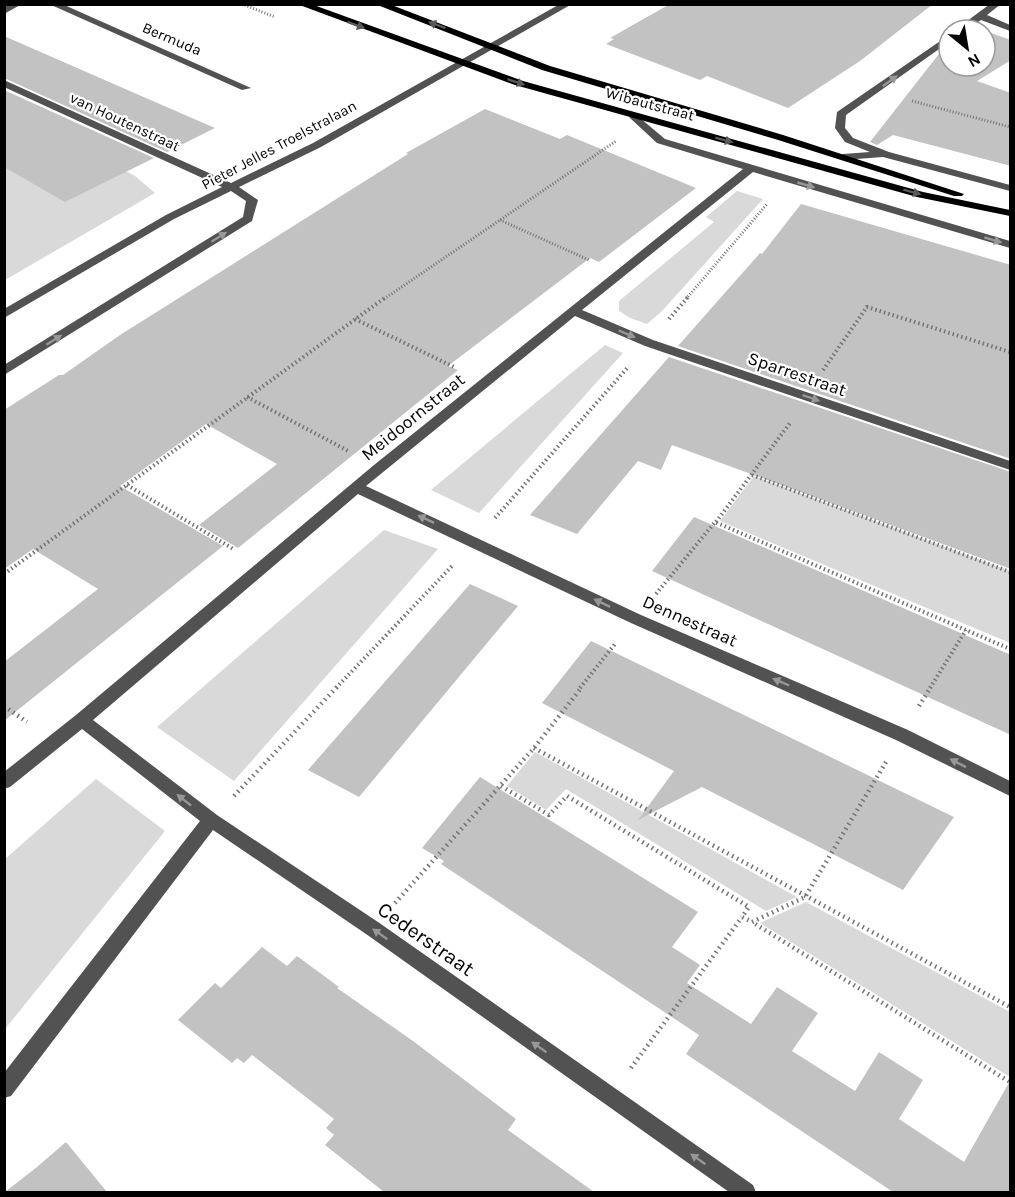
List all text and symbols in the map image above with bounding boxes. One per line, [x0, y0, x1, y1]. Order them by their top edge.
street label: Bermuda [140, 18, 204, 60]
north arrow [937, 18, 997, 78]
one-way arrow [347, 20, 365, 30]
one-way arrow [428, 20, 446, 29]
text: N [965, 49, 984, 72]
one-way arrow [882, 75, 897, 87]
one-way arrow [507, 77, 525, 87]
street label: Wibautstraat [604, 84, 697, 125]
street label: van Houtenstraat [67, 89, 183, 155]
street label: Pieter Jelles Troelstralaan [198, 96, 360, 194]
one-way arrow [715, 136, 733, 145]
one-way arrow [797, 181, 815, 190]
one-way arrow [903, 188, 921, 197]
one-way arrow [211, 231, 227, 242]
one-way arrow [984, 236, 1002, 245]
one-way arrow [618, 330, 636, 339]
one-way arrow [46, 335, 62, 346]
street label: Sparrestraat [745, 347, 849, 401]
street label: Meidoornstraat [357, 368, 469, 465]
one-way arrow [802, 394, 820, 404]
one-way arrow [418, 515, 435, 524]
street label: Dennestraat [639, 590, 741, 652]
one-way arrow [594, 599, 611, 608]
one-way arrow [771, 677, 789, 687]
one-way arrow [950, 758, 967, 767]
one-way arrow [177, 794, 192, 806]
street label: Cederstraat [373, 897, 479, 981]
one-way arrow [372, 928, 388, 940]
one-way arrow [531, 1041, 547, 1053]
one-way arrow [690, 1154, 706, 1165]

